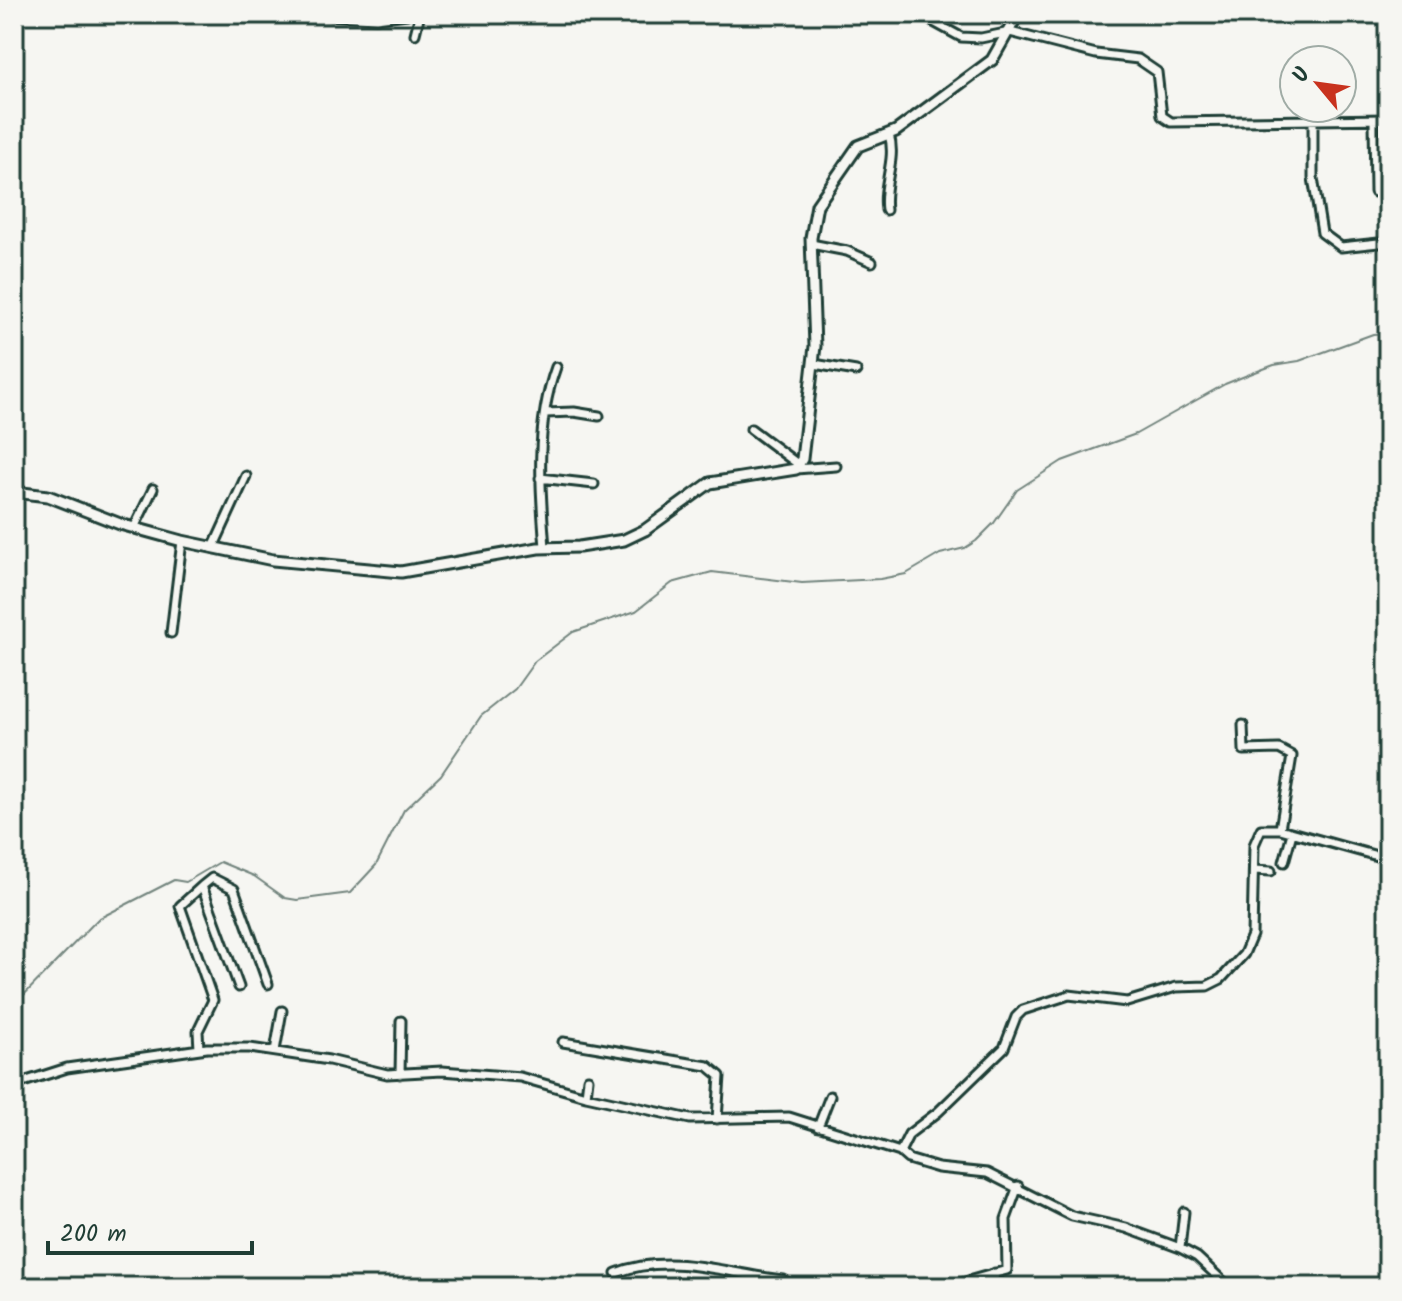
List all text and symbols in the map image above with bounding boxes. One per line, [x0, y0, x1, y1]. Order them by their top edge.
north arrow [1278, 44, 1358, 124]
text: U [1284, 61, 1321, 90]
scale bar [48, 1205, 252, 1255]
text: 200 m [60, 1215, 127, 1254]

